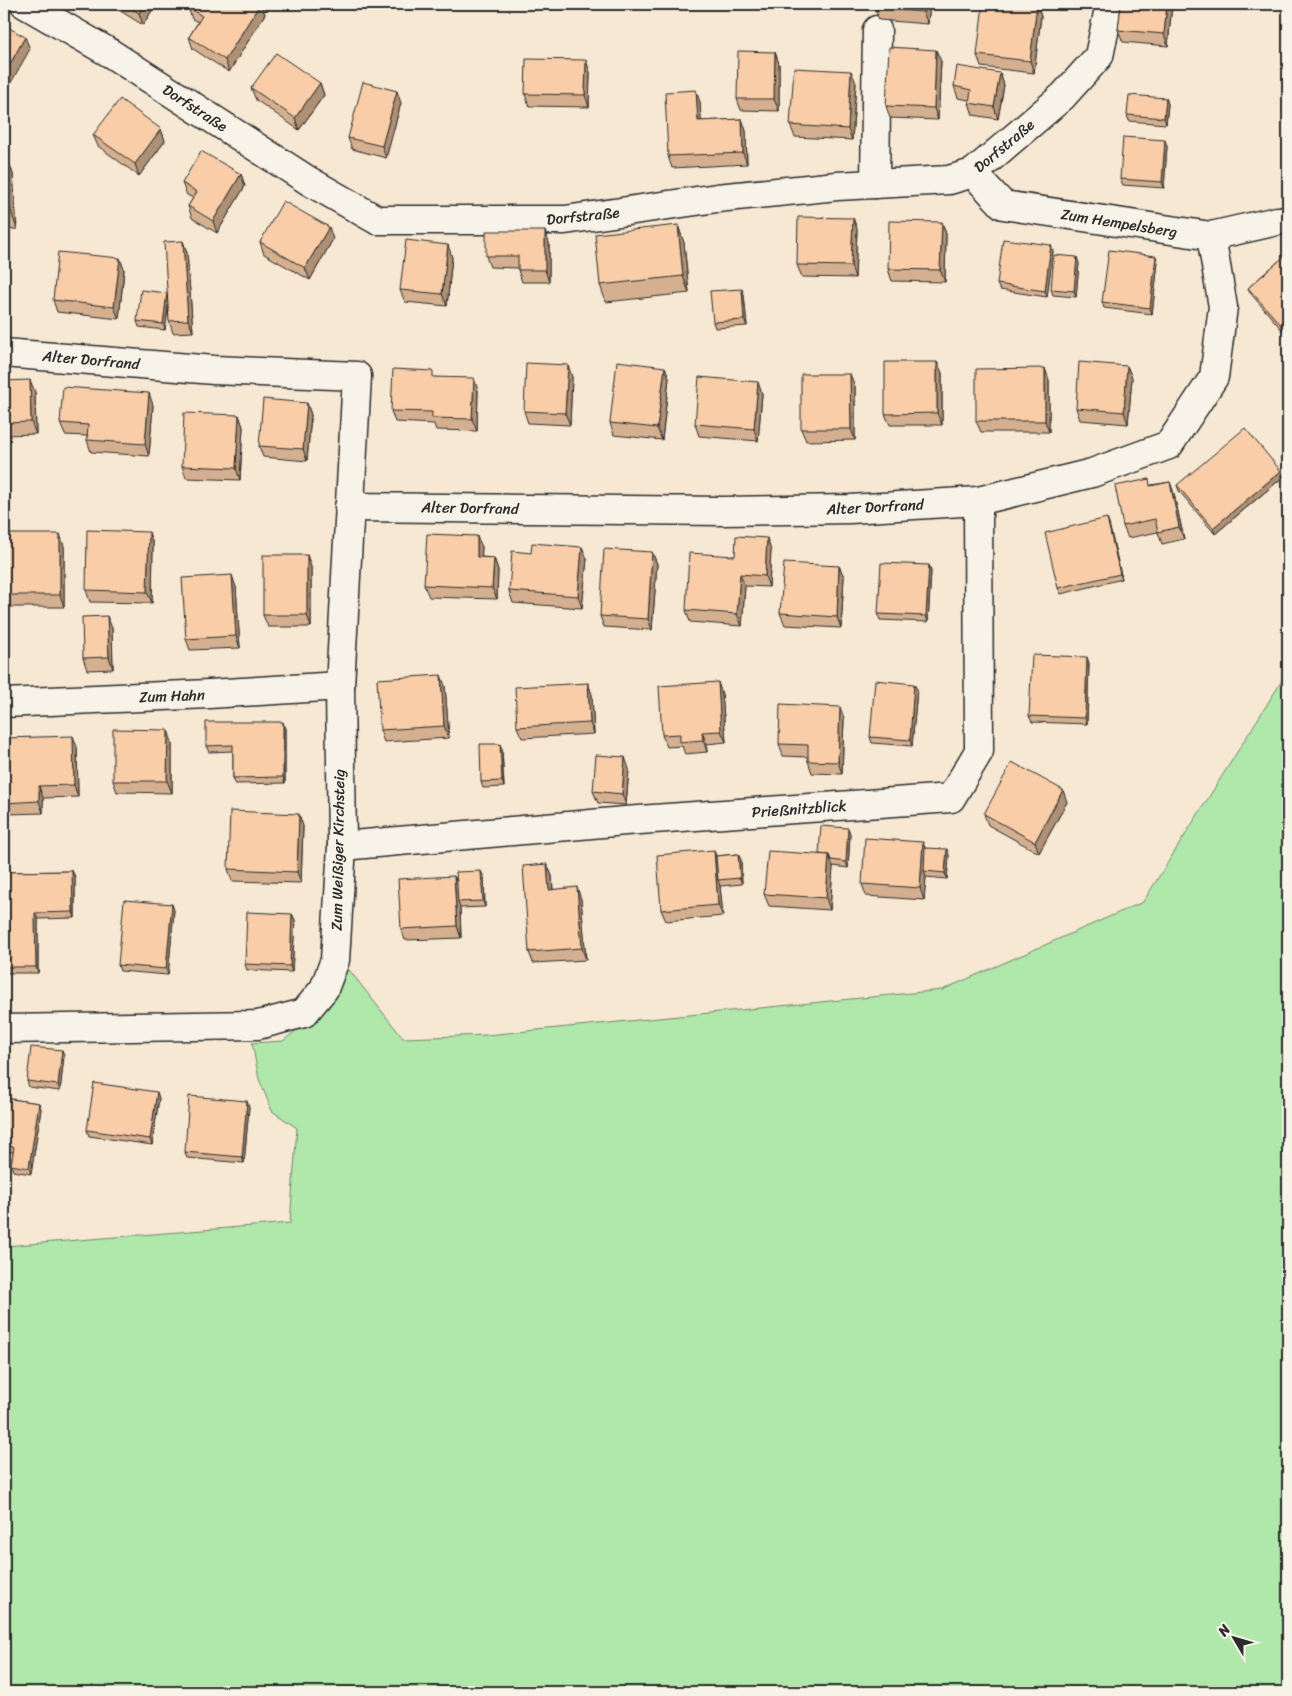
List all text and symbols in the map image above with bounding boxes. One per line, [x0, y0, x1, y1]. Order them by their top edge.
street label: Dorfstraße [157, 77, 233, 139]
street label: Dorfstraße [968, 113, 1040, 179]
street label: Dorfstraße [545, 199, 621, 233]
street label: Zum Hempelsberg [1059, 201, 1179, 245]
street label: Alter Dorfrand [40, 343, 142, 377]
street label: Alter Dorfrand [825, 491, 925, 523]
street label: Alter Dorfrand [420, 494, 520, 522]
street label: Zum Hahn [139, 682, 205, 710]
street label: Zum Weißiger Kirchsteig [324, 768, 352, 931]
street label: Prießnitzblick [751, 793, 847, 825]
north arrow [1210, 1614, 1260, 1664]
text: N [1211, 1619, 1237, 1643]

